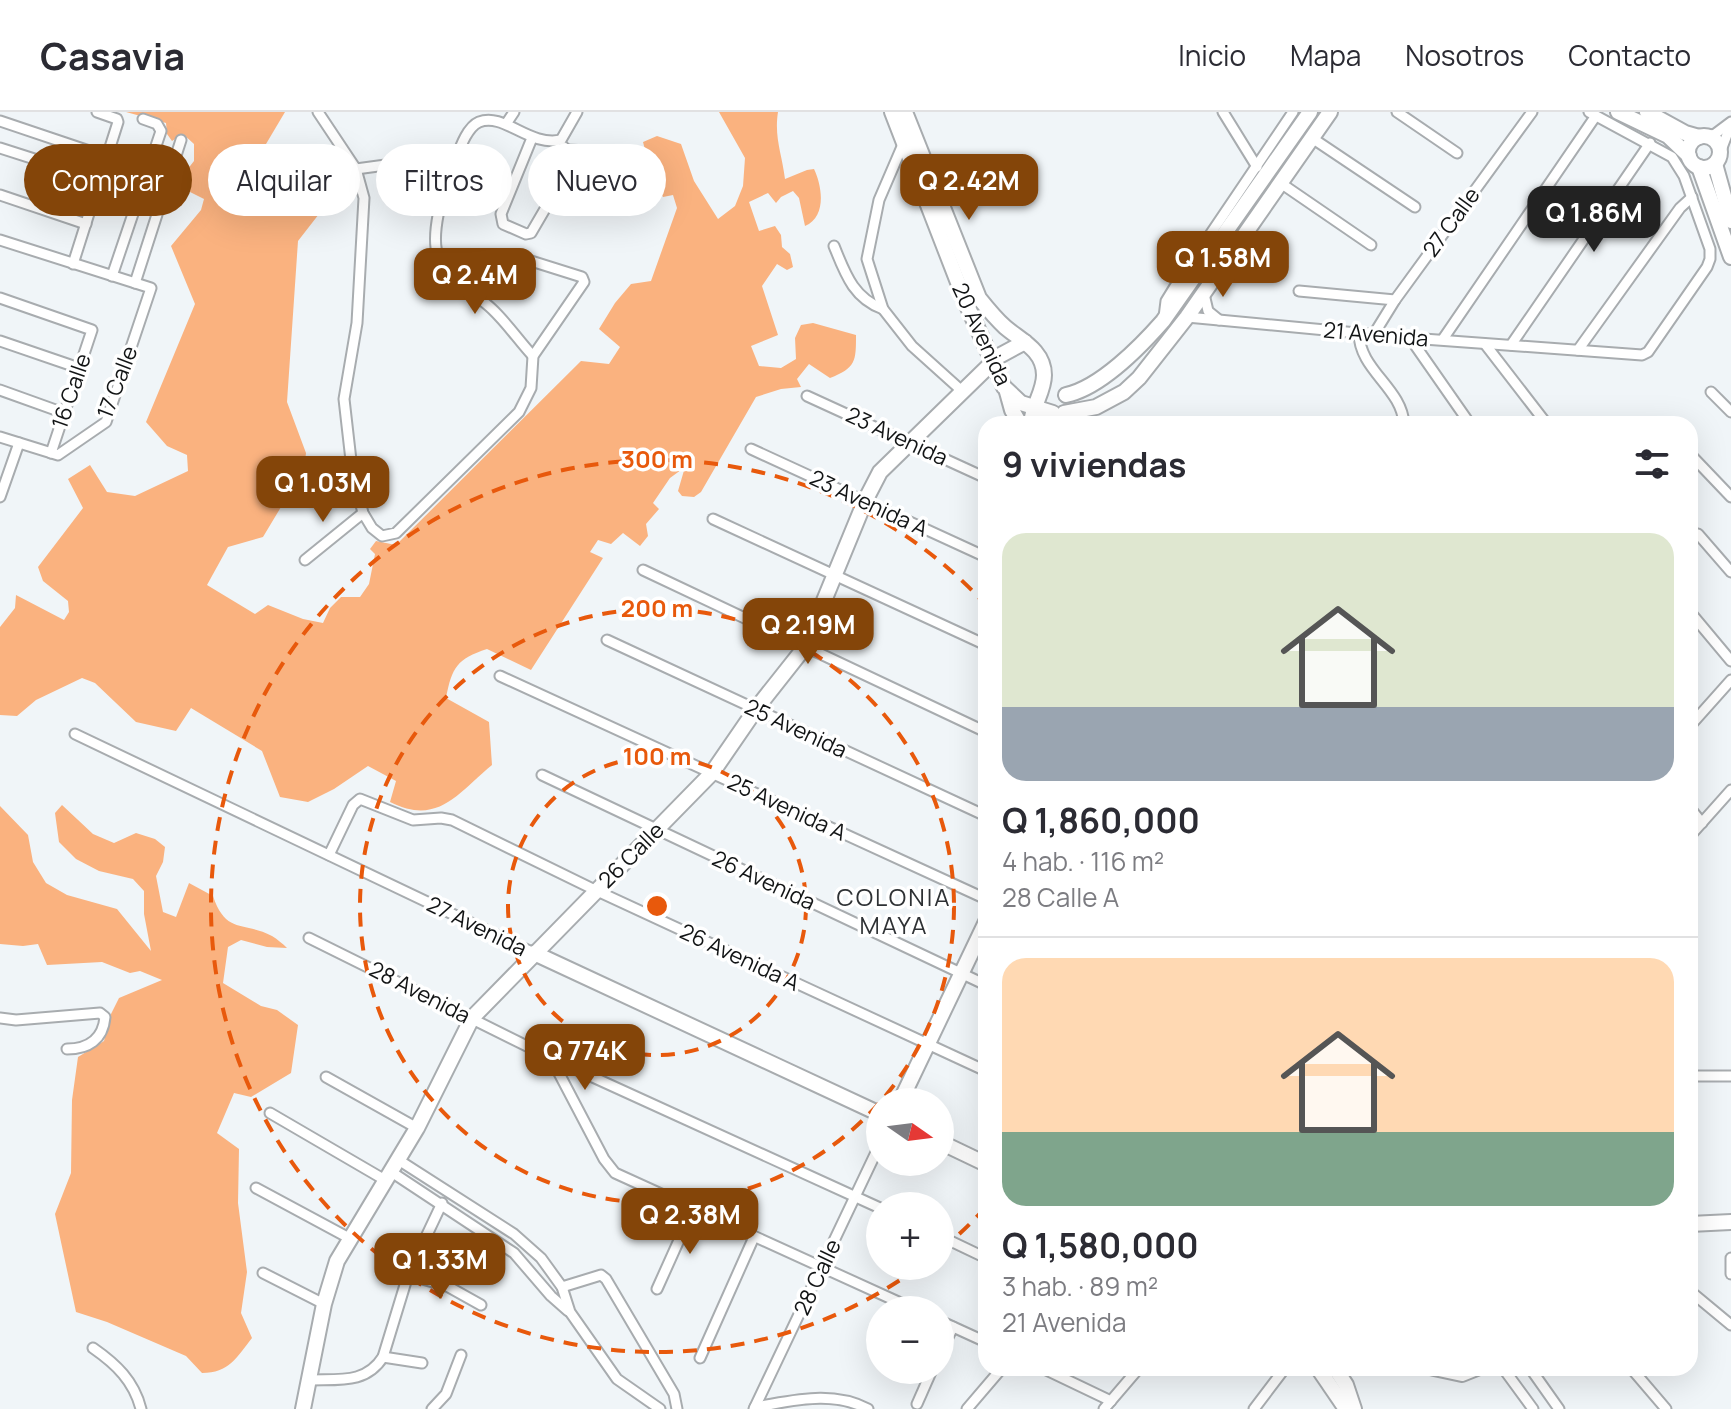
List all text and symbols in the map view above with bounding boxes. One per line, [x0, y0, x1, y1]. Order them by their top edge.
text: Casavia [40, 29, 185, 81]
text: Inicio [1178, 36, 1246, 74]
text: Mapa [1290, 36, 1361, 74]
text: Nosotros [1405, 36, 1524, 74]
text: Contacto [1568, 36, 1691, 74]
chip: Comprar [24, 144, 192, 216]
chip: Alquilar [208, 144, 360, 216]
chip: Filtros [376, 144, 512, 216]
chip: Nuevo [528, 144, 666, 216]
pin: Q 2.42M [895, 154, 1043, 222]
text: Q 2.42M [918, 162, 1020, 198]
street label: 27 Calle [1416, 181, 1486, 263]
pin: Q 1.86M [1520, 186, 1668, 254]
text: Q 1.86M [1545, 194, 1643, 230]
pin: Q 1.58M [1149, 231, 1297, 299]
text: Q 1.58M [1175, 239, 1271, 275]
pin: Q 2.4M [410, 248, 540, 316]
text: Q 2.4M [432, 256, 518, 292]
street label: 20 Avenida [945, 278, 1019, 390]
street label: 21 Avenida [1322, 314, 1430, 354]
street label: 17 Calle [90, 341, 145, 422]
street label: 16 Calle [44, 349, 98, 433]
street label: 23 Avenida [841, 399, 953, 473]
text: 9 viviendas [1002, 441, 1187, 487]
text: 300 m [621, 442, 693, 475]
icon: filters [1630, 442, 1674, 486]
pin: Q 1.03M [249, 456, 397, 524]
street label: 23 Avenida A [805, 463, 933, 544]
text: Q 1.03M [274, 464, 372, 500]
icon: home [1266, 585, 1410, 729]
text: 200 m [621, 591, 693, 624]
pin: Q 2.19M [734, 598, 882, 666]
text: Q 2.19M [761, 606, 855, 642]
street label: 25 Avenida [740, 691, 852, 765]
text: 100 m [623, 739, 691, 772]
street label: 25 Avenida A [723, 766, 851, 848]
text: Q 1,860,000 [1002, 797, 1200, 843]
street label: 26 Calle [592, 815, 671, 894]
street label: 26 Avenida [708, 843, 820, 917]
text: 4 hab. · 116 m² [1002, 843, 1164, 879]
text: 28 Calle A [1002, 879, 1119, 915]
district label: COLONIA MAYA [837, 880, 951, 941]
street label: 27 Avenida [422, 889, 532, 963]
centre of rings [643, 892, 671, 920]
street label: 26 Avenida A [675, 916, 805, 998]
street label: 28 Avenida [364, 954, 476, 1030]
icon: home [1266, 1010, 1410, 1154]
pin: Q 774K [520, 1024, 650, 1092]
text: Q 774K [543, 1032, 627, 1068]
north arrow [866, 1088, 954, 1176]
map controls [866, 1088, 954, 1384]
pin: Q 2.38M [616, 1188, 764, 1256]
button: + [866, 1192, 954, 1280]
text: Q 2.38M [639, 1196, 741, 1232]
text: Q 1,580,000 [1002, 1222, 1199, 1268]
pin: Q 1.33M [366, 1233, 514, 1301]
street label: 28 Calle [786, 1234, 848, 1320]
text: Q 1.33M [392, 1241, 488, 1277]
text: 3 hab. · 89 m² [1002, 1268, 1158, 1304]
button: − [866, 1296, 954, 1384]
text: 21 Avenida [1002, 1304, 1126, 1340]

